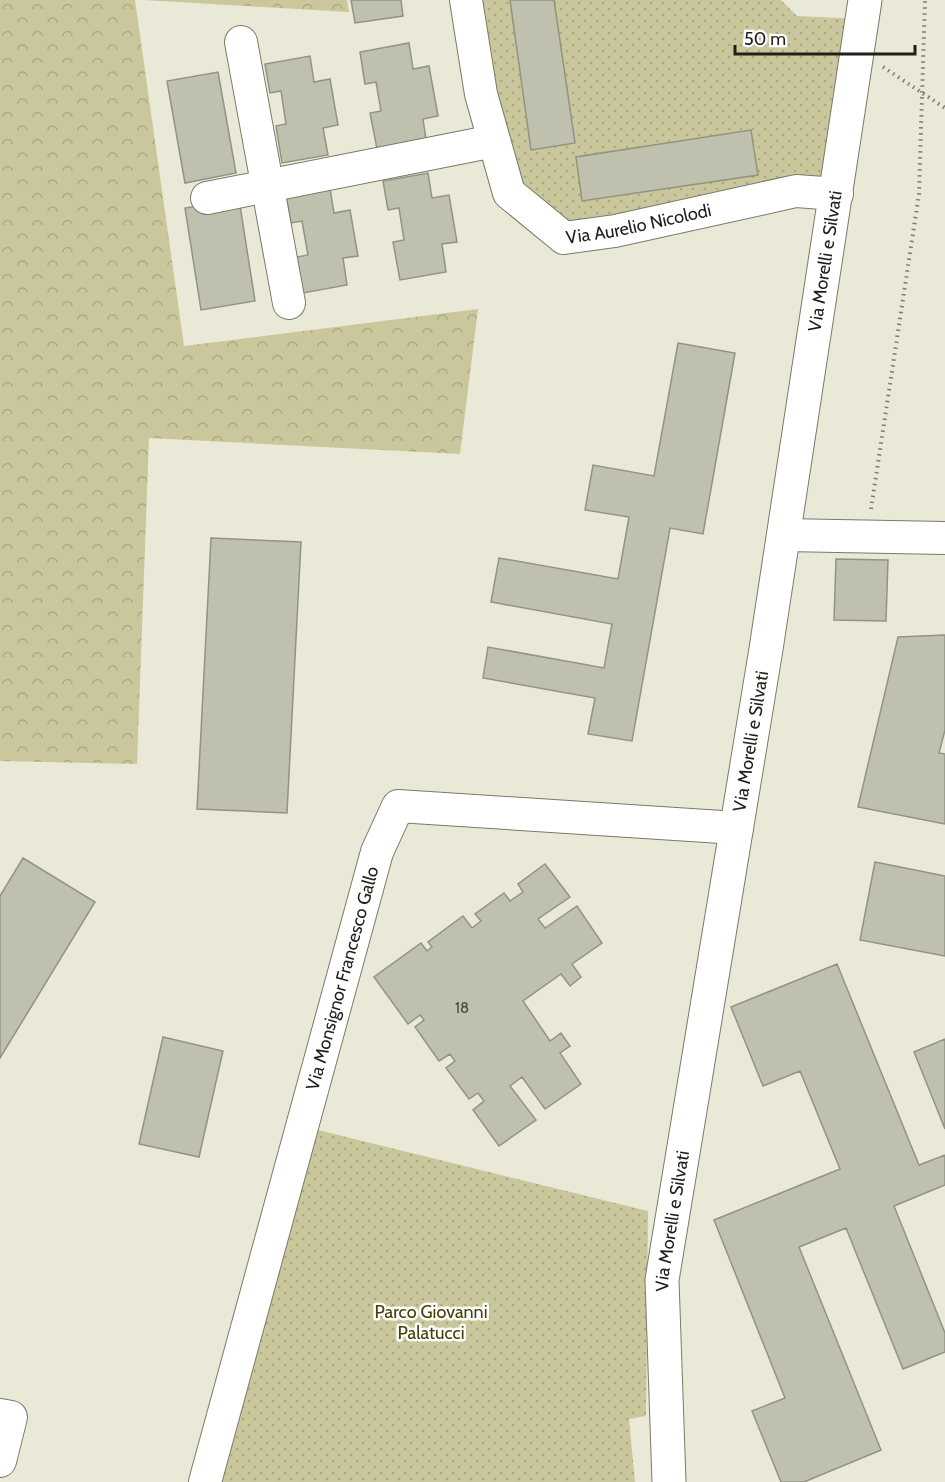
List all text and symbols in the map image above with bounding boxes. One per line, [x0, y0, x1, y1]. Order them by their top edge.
scale bar [735, 18, 915, 56]
text: 50 m [744, 28, 786, 50]
street label: Via Morelli e Silvati [804, 189, 847, 333]
street label: Via Aurelio Nicolodi [565, 199, 713, 249]
street label: Via Morelli e Silvati [728, 669, 773, 813]
street label: Via Monsignor Francesco Gallo [301, 864, 384, 1093]
house number: 18 [455, 999, 469, 1017]
street label: Via Morelli e Silvati [651, 1149, 694, 1292]
park label: Parco Giovanni Palatucci [374, 1301, 488, 1344]

